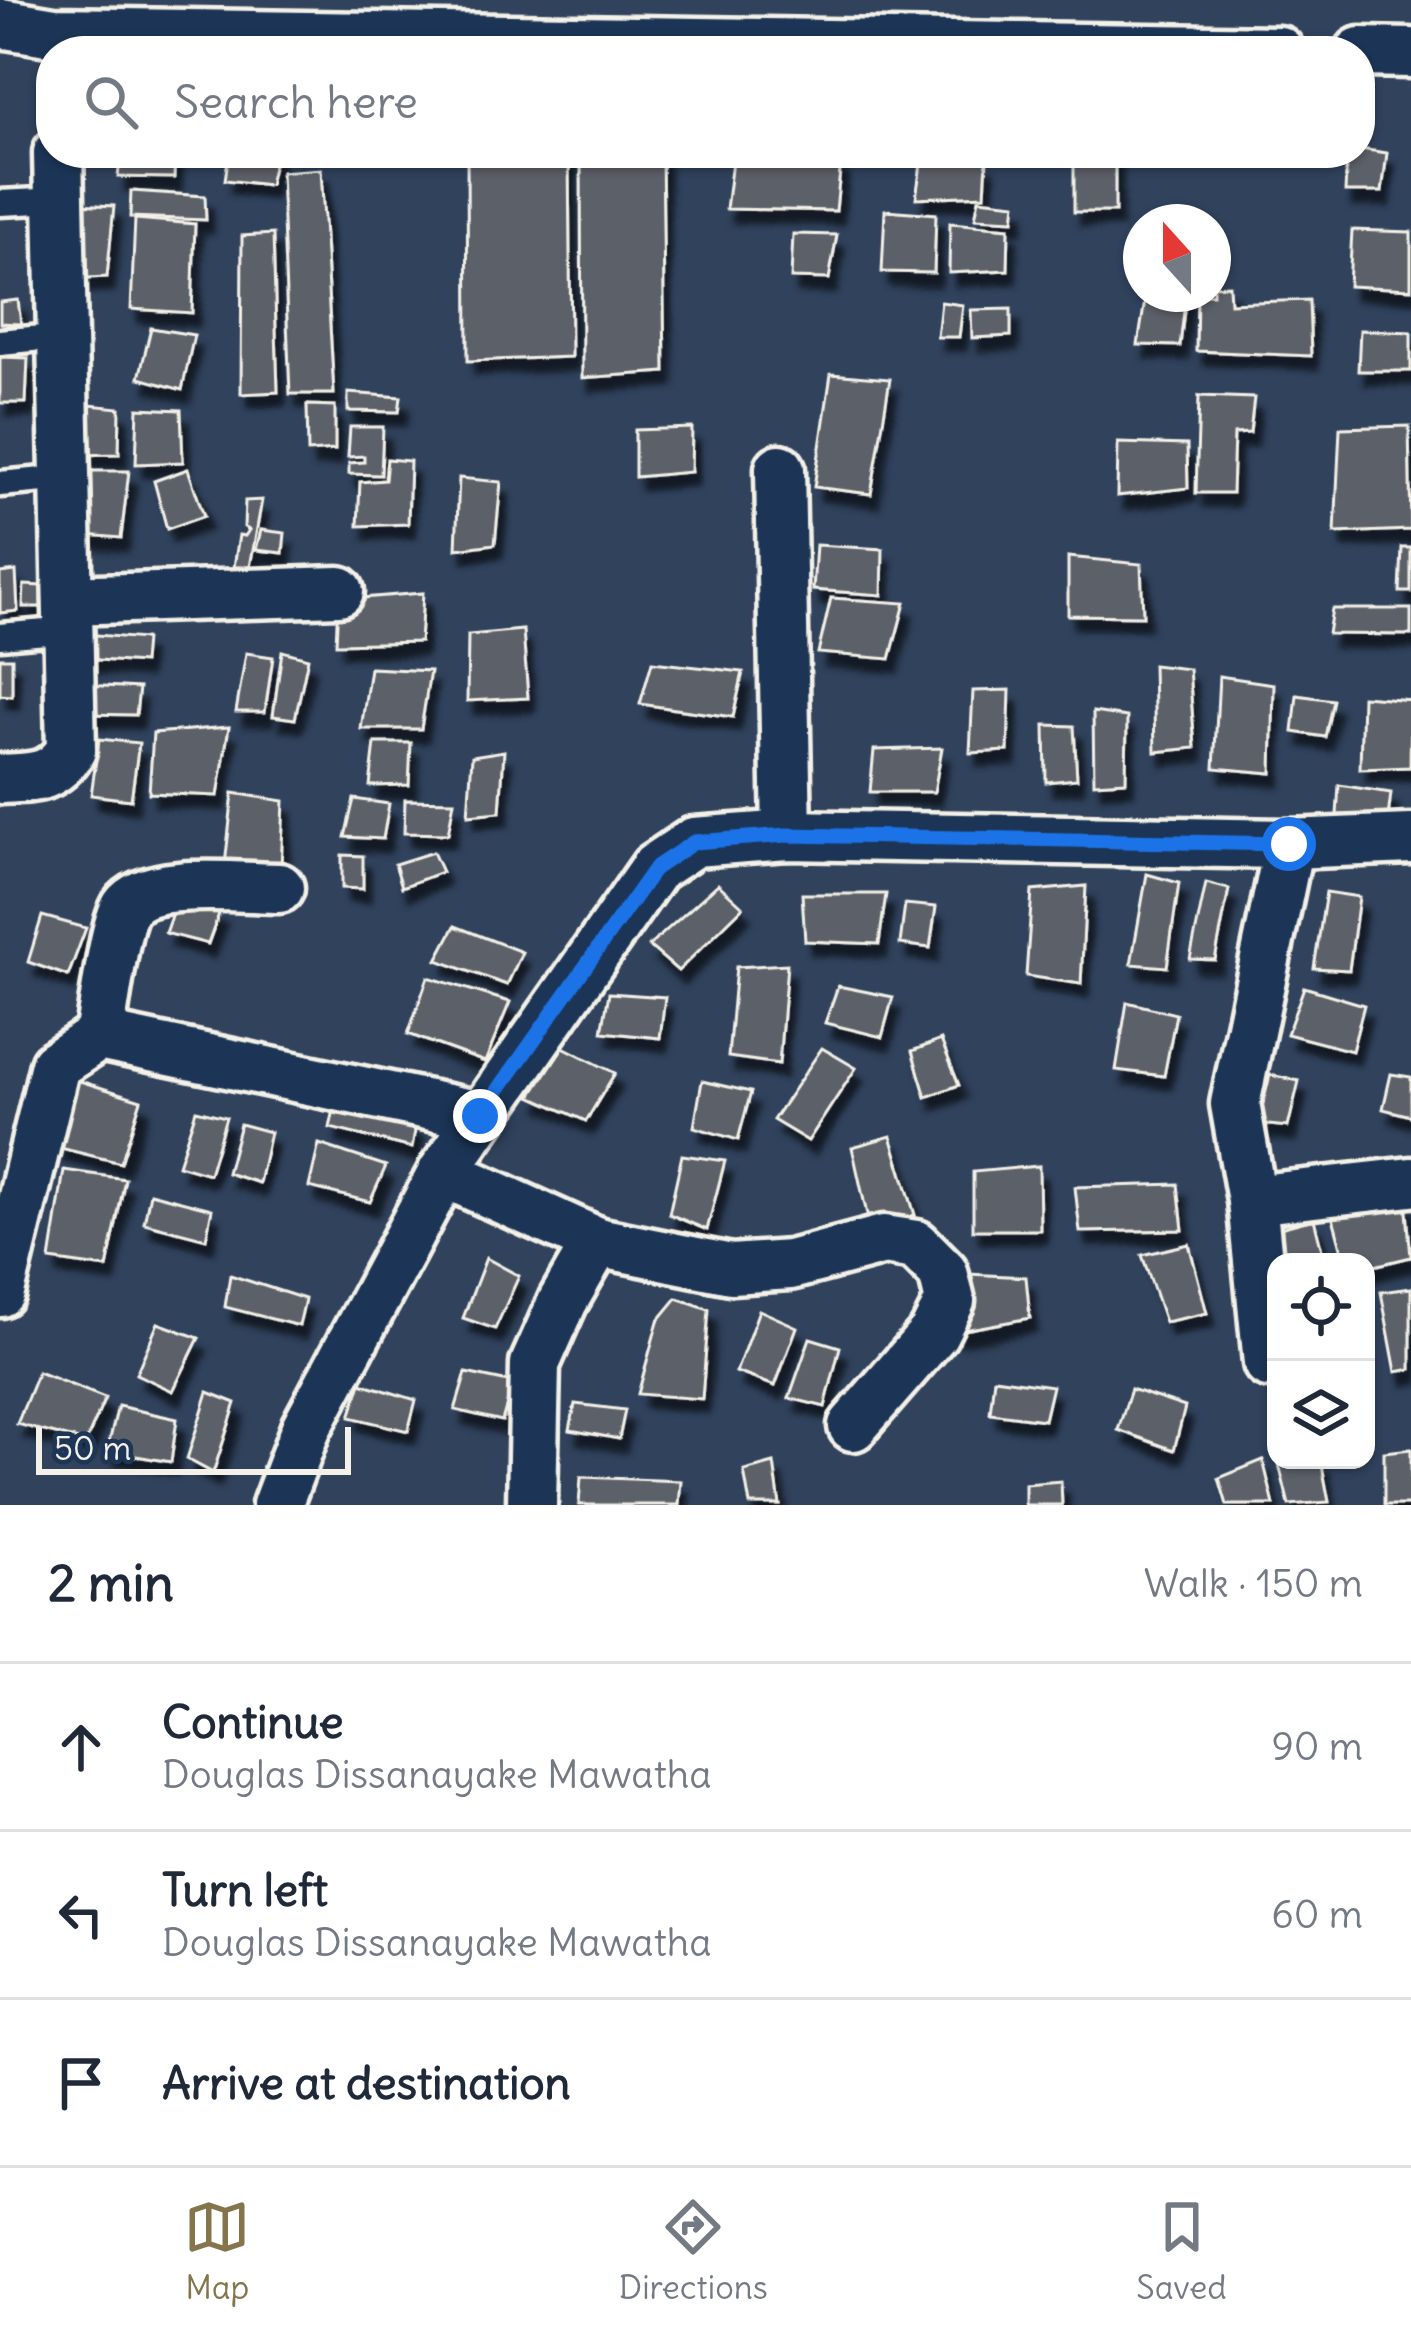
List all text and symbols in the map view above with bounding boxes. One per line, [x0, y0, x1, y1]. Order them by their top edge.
search box [36, 36, 1375, 168]
icon: search [78, 69, 144, 135]
text: Search here [174, 74, 418, 130]
north arrow [1123, 204, 1231, 312]
route start [1262, 817, 1316, 871]
route end [453, 1089, 507, 1143]
map controls [1267, 1253, 1375, 1469]
button: locate [1267, 1253, 1375, 1361]
button: layers [1267, 1361, 1375, 1469]
scale bar [36, 1421, 351, 1474]
text: 50 m [54, 1427, 131, 1469]
text: 2 min [48, 1551, 174, 1615]
text: Walk · 150 m [1144, 1559, 1363, 1608]
text: Continue [162, 1694, 344, 1750]
icon: ahead [48, 1714, 114, 1780]
text: 90 m [1271, 1722, 1363, 1771]
text: Douglas Dissanayake Mawatha [162, 1750, 712, 1799]
text: Turn left [162, 1862, 328, 1918]
icon: left [48, 1882, 114, 1948]
text: 60 m [1271, 1890, 1363, 1939]
text: Douglas Dissanayake Mawatha [162, 1918, 712, 1967]
icon: arrive [48, 2050, 114, 2116]
text: Arrive at destination [162, 2055, 571, 2111]
tab: Map [184, 2194, 250, 2308]
tab: Directions [619, 2194, 768, 2308]
tab: Saved [1136, 2194, 1227, 2308]

